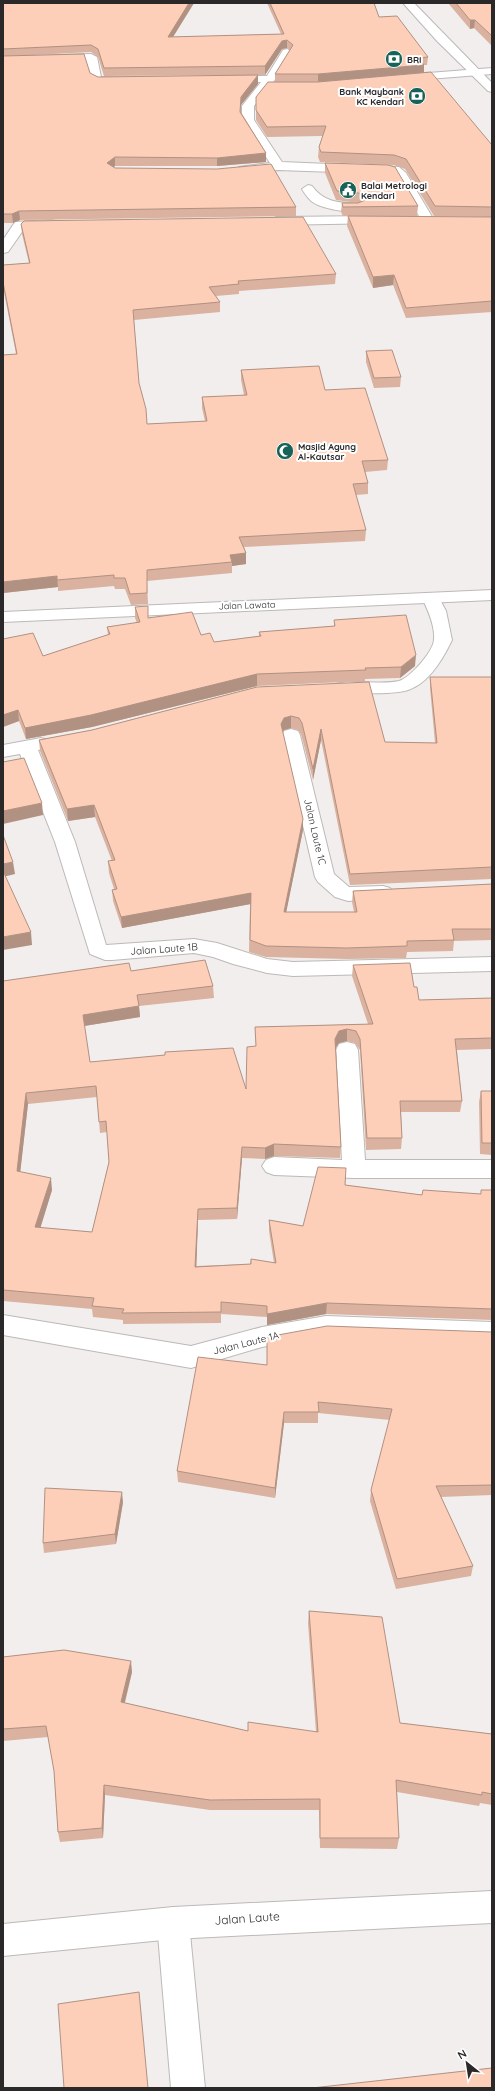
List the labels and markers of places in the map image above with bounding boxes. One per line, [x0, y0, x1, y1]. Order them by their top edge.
bank icon: BRI [384, 49, 404, 69]
place label: BRI [407, 54, 422, 65]
place label: Bank Maybank KC Kendari [339, 86, 404, 107]
bank icon: Bank Maybank KC Kendari [407, 86, 427, 106]
public building icon: Balai Metrologi Kendari [338, 180, 358, 200]
place label: Balai Metrologi Kendari [361, 180, 427, 201]
mosque icon: Masjid Agung Al-Kautsar [275, 441, 295, 461]
place label: Masjid Agung Al-Kautsar [298, 441, 356, 462]

